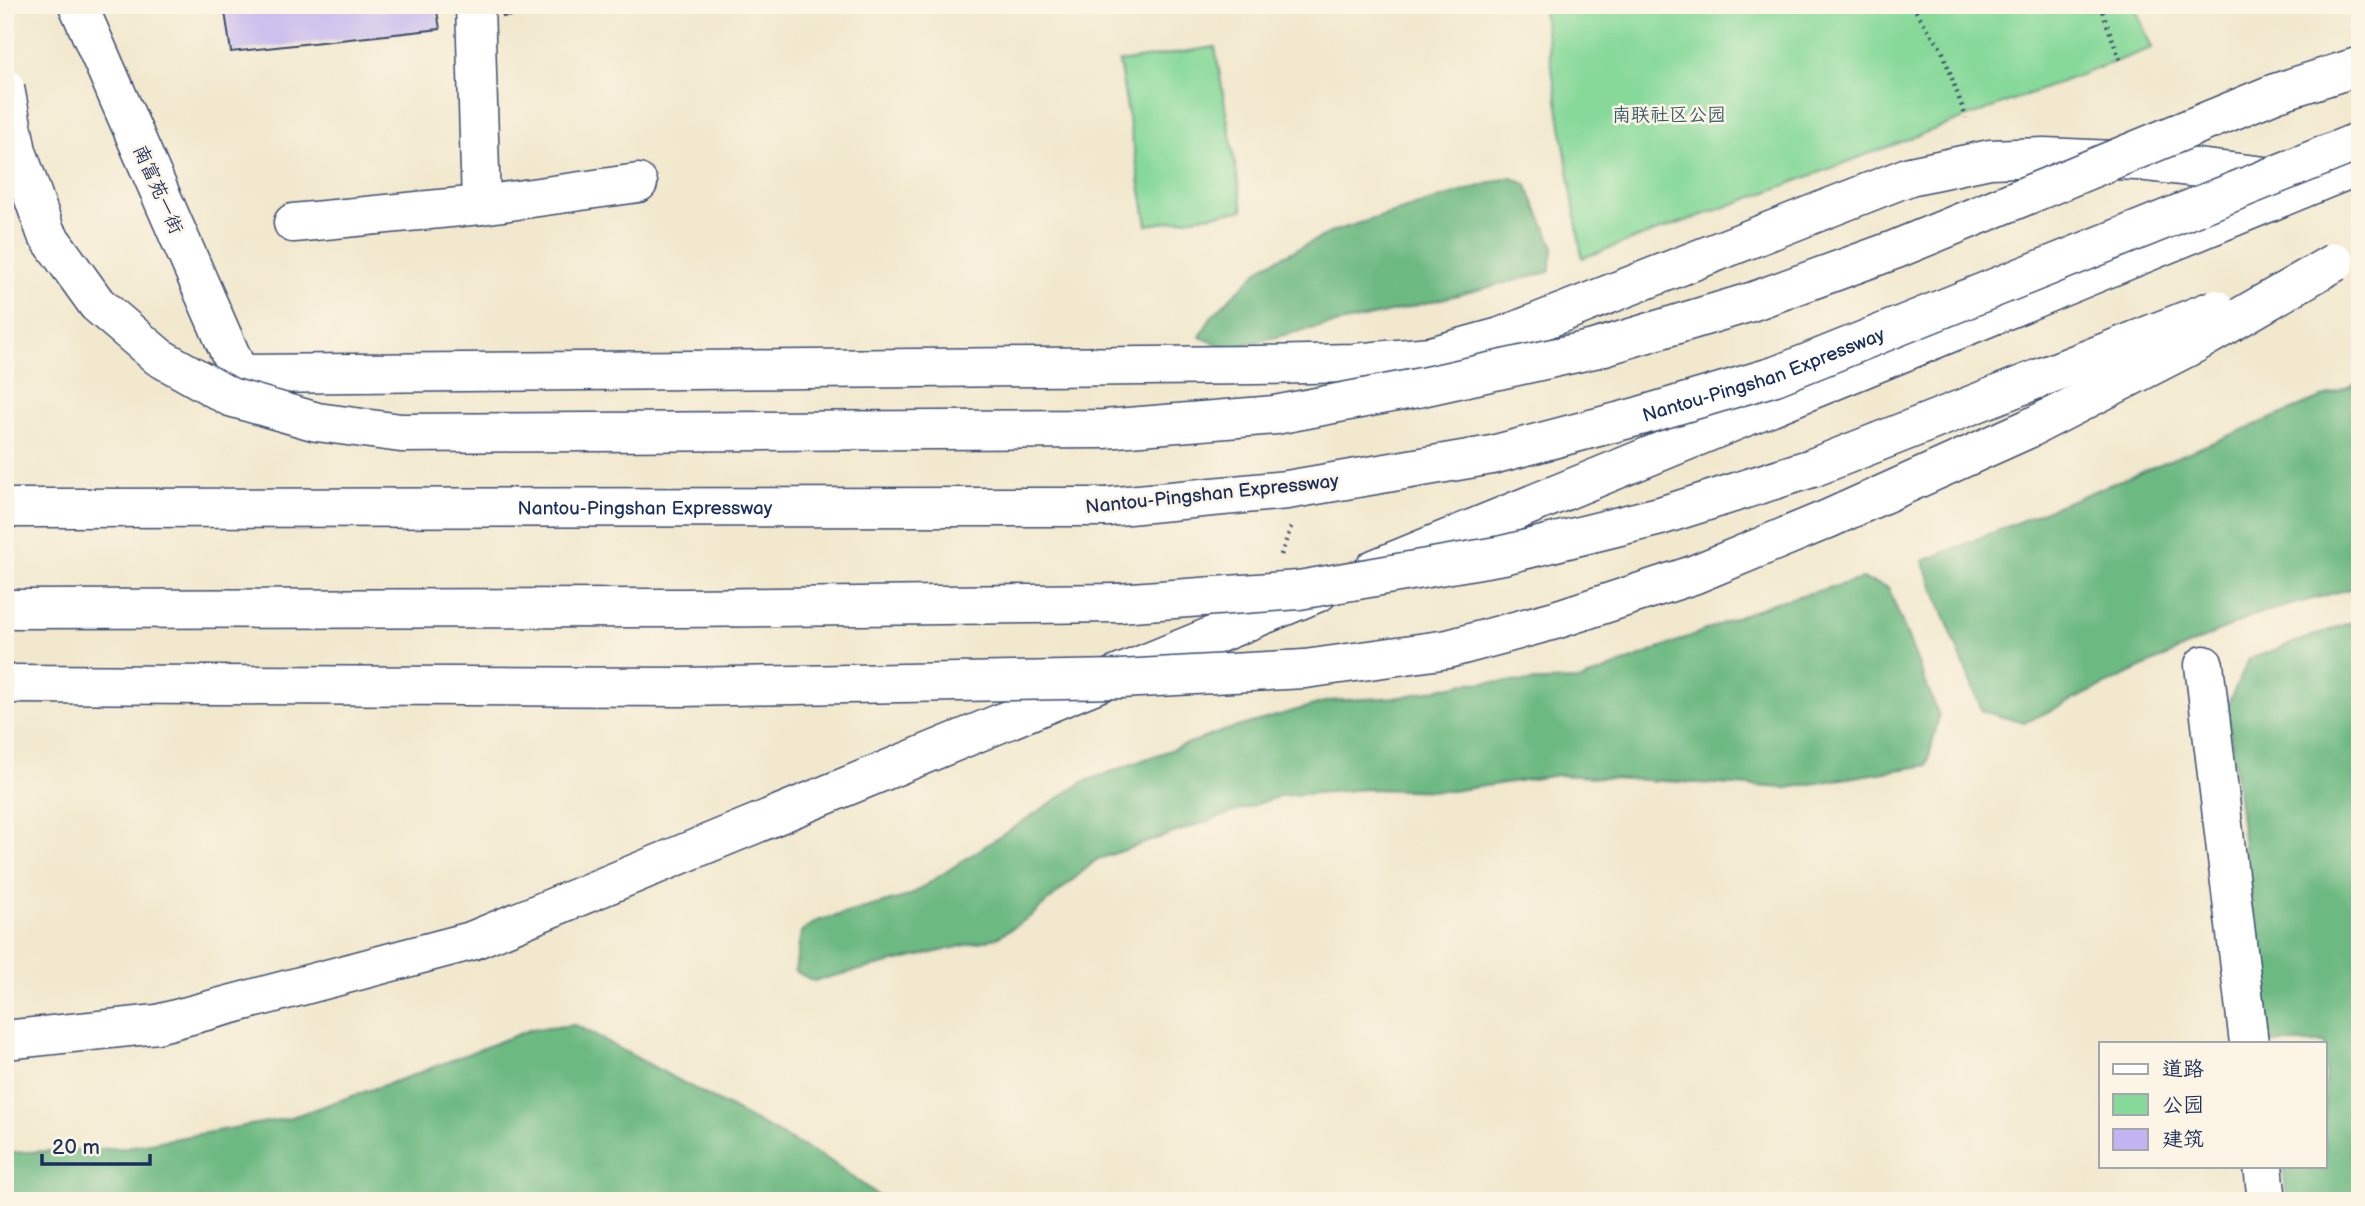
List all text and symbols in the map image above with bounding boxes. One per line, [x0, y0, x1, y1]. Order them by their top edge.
park label: 南联社区公园 [1612, 104, 1726, 127]
street label: 南富苑一街 [128, 142, 187, 238]
street label: Nantou-Pingshan Expressway [1640, 323, 1889, 428]
street label: Nantou-Pingshan Expressway [1084, 470, 1340, 519]
street label: Nantou-Pingshan Expressway [518, 497, 773, 521]
legend [2099, 1042, 2326, 1168]
text: 道路 [2162, 1057, 2204, 1082]
text: 公园 [2162, 1093, 2204, 1118]
scale bar [42, 1122, 150, 1166]
text: 建筑 [2162, 1127, 2204, 1152]
text: 20 m [52, 1135, 100, 1160]

